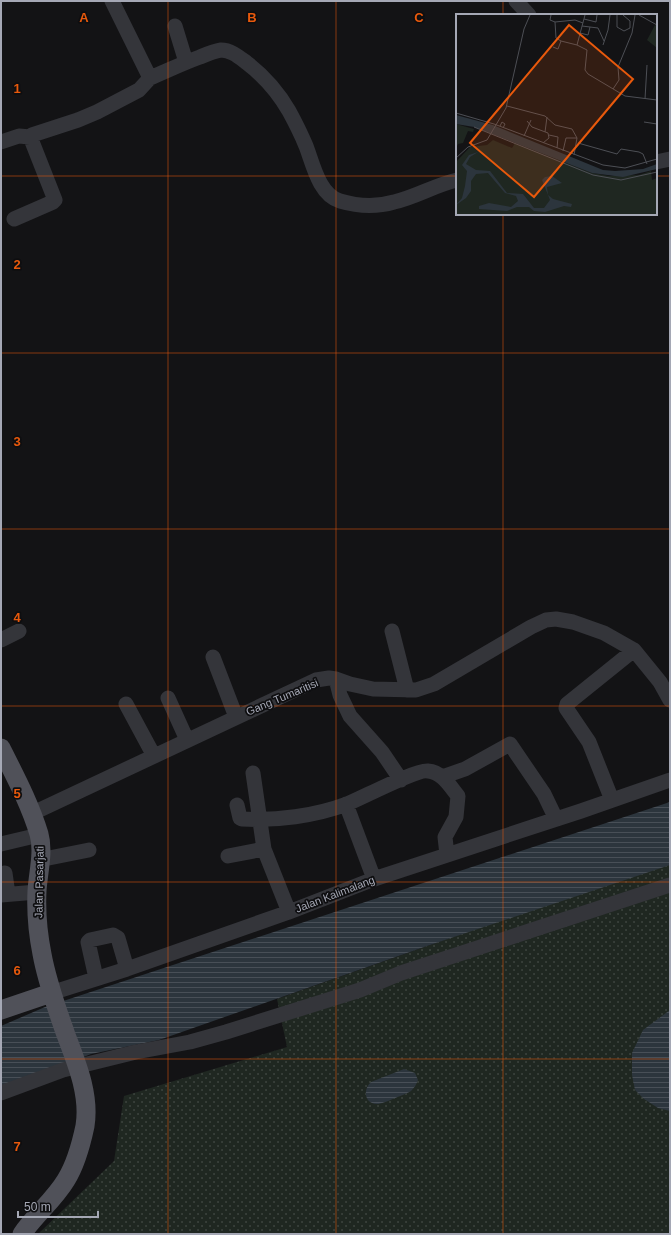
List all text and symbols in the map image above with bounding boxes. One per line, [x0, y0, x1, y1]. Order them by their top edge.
text: A [79, 10, 89, 25]
text: B [247, 10, 257, 25]
text: C [414, 10, 424, 25]
inset map [456, 14, 657, 215]
text: 1 [13, 81, 21, 96]
text: 2 [13, 257, 21, 272]
text: 3 [13, 434, 21, 449]
text: 4 [13, 610, 21, 625]
street label: Gang Tumaritisi [244, 676, 320, 718]
text: 5 [13, 786, 21, 801]
street label: Jalan Pasarjati [32, 846, 46, 918]
street label: Jalan Kalimalang [294, 873, 376, 915]
text: 6 [13, 963, 21, 978]
text: 7 [13, 1139, 21, 1154]
scale bar [18, 1193, 98, 1219]
text: 50 m [24, 1200, 51, 1214]

